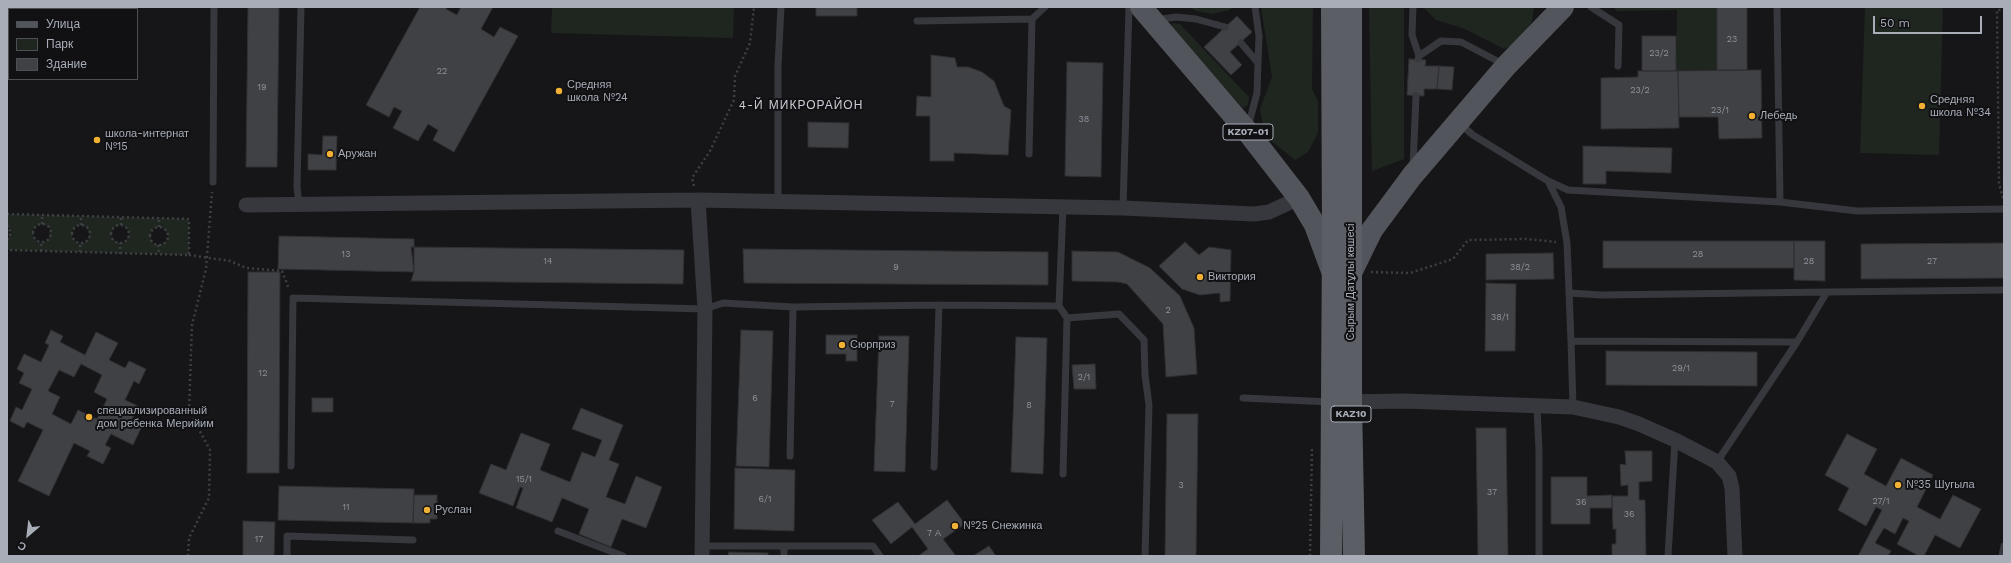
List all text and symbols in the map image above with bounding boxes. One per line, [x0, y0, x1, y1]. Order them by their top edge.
legend [8, 8, 138, 80]
scale bar [1875, 8, 1984, 34]
text: 50 m [1880, 16, 1910, 30]
text: Улица [46, 17, 80, 31]
house number: 23 [1727, 34, 1737, 44]
text: Парк [46, 37, 73, 51]
house number: 23/2 [1649, 48, 1669, 58]
text: Здание [46, 57, 87, 71]
house number: 22 [437, 66, 447, 76]
place label: Средняя школа №24 [567, 78, 628, 104]
house number: 19 [257, 82, 267, 92]
house number: 23/2 [1630, 85, 1650, 95]
marker: Средняя школа №24 [554, 86, 564, 96]
place label: Средняя школа №34 [1930, 93, 1991, 119]
district label: 4-Й МИКРОРАЙОН [739, 98, 863, 112]
marker: Средняя школа №34 [1917, 101, 1927, 111]
house number: 23/1 [1711, 105, 1729, 115]
place label: Лебедь [1760, 109, 1797, 123]
marker: Лебедь [1747, 111, 1757, 121]
house number: 38 [1079, 114, 1089, 124]
road number: KZ07-01 [1223, 124, 1273, 140]
place label: школа-интернат №15 [105, 127, 189, 153]
marker: школа-интернат №15 [92, 135, 102, 145]
place label: Аружан [338, 147, 377, 161]
marker: Аружан [325, 149, 335, 159]
street label: Сырым Датұлы көшесі [1344, 224, 1358, 340]
house number: 13 [342, 249, 350, 259]
house number: 28 [1693, 249, 1703, 259]
house number: 14 [543, 256, 553, 266]
house number: 28 [1804, 256, 1814, 266]
house number: 27 [1927, 256, 1937, 266]
house number: 9 [893, 262, 899, 272]
house number: 38/2 [1510, 262, 1530, 272]
place label: Виктория [1208, 270, 1256, 284]
marker: Виктория [1195, 272, 1205, 282]
house number: 2 [1165, 305, 1171, 315]
house number: 38/1 [1491, 312, 1509, 322]
place label: Сюрприз [850, 338, 896, 352]
marker: Сюрприз [837, 340, 847, 350]
house number: 29/1 [1672, 363, 1690, 373]
house number: 12 [259, 368, 267, 378]
house number: 2/1 [1078, 372, 1090, 382]
house number: 6 [752, 393, 758, 403]
house number: 7 [889, 399, 895, 409]
house number: 8 [1026, 400, 1032, 410]
place label: специализированный дом ребенка Мерийим [97, 404, 214, 430]
road number: KAZ10 [1331, 406, 1371, 422]
marker: специализированный дом ребенка Мерийим [84, 412, 94, 422]
house number: 15/1 [516, 474, 532, 484]
place label: №35 Шугыла [1906, 478, 1975, 492]
house number: 3 [1178, 480, 1184, 490]
marker: №35 Шугыла [1893, 480, 1903, 490]
house number: 37 [1487, 487, 1497, 497]
house number: 6/1 [759, 494, 771, 504]
house number: 27/1 [1872, 496, 1890, 506]
house number: 36 [1576, 497, 1586, 507]
house number: 11 [342, 502, 350, 512]
place label: Руслан [435, 503, 472, 517]
marker: Руслан [422, 505, 432, 515]
house number: 36 [1624, 509, 1634, 519]
north arrow [8, 515, 48, 555]
place label: №25 Снежинка [963, 519, 1042, 533]
marker: №25 Снежинка [950, 521, 960, 531]
house number: 7 А [927, 528, 941, 538]
house number: 17 [255, 534, 263, 544]
text: С [16, 538, 29, 554]

